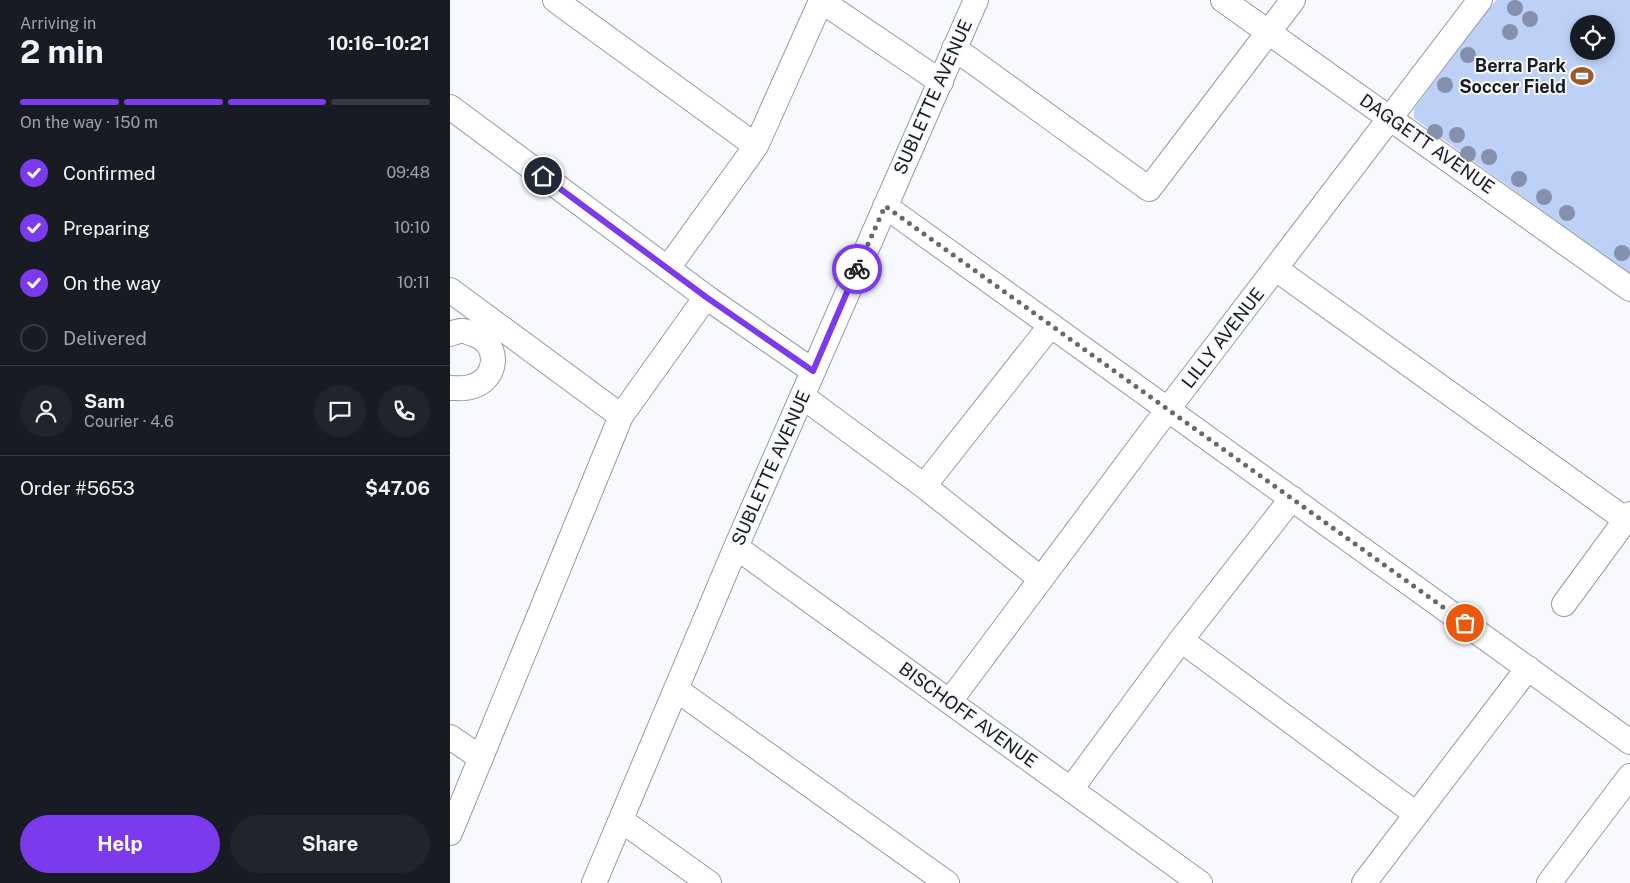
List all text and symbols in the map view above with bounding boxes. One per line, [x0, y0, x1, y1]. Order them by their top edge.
text: Arriving in [20, 14, 96, 33]
map controls [1570, 15, 1615, 60]
button: locate [1570, 15, 1615, 60]
street label: SUBLETTE AVENUE [889, 16, 976, 178]
text: 10:16–10:21 [328, 32, 430, 54]
text: 2 min [20, 33, 104, 70]
place label: Berra Park Soccer Field [1459, 55, 1567, 97]
sports icon: Berra Park Soccer Field [1569, 63, 1595, 89]
street label: DAGGETT AVENUE [1356, 89, 1499, 198]
text: On the way · 150 m [20, 113, 158, 132]
pin [522, 155, 564, 197]
icon: check [20, 159, 48, 187]
text: Confirmed [63, 162, 156, 184]
icon: home [529, 162, 557, 190]
text: 09:48 [386, 163, 430, 182]
icon: check [20, 214, 48, 242]
text: Preparing [63, 217, 150, 239]
text: 10:10 [394, 218, 430, 237]
courier [832, 244, 882, 294]
icon: bike [843, 255, 871, 283]
icon: check [20, 269, 48, 297]
text: On the way [63, 272, 161, 294]
text: 10:11 [397, 273, 430, 292]
street label: LILLY AVENUE [1177, 284, 1268, 392]
text: Delivered [63, 327, 147, 349]
button: person [20, 385, 72, 437]
button: chat [314, 385, 366, 437]
button: phone [378, 385, 430, 437]
street label: SUBLETTE AVENUE [727, 387, 814, 549]
text: Sam [84, 390, 125, 412]
text: Courier · 4.6 [84, 412, 174, 431]
text: Order #5653 [20, 477, 135, 499]
text: $47.06 [365, 477, 430, 499]
pin [1444, 602, 1486, 644]
icon: bag [1451, 609, 1479, 637]
street label: BISCHOFF AVENUE [895, 657, 1041, 772]
button: Help [20, 815, 220, 873]
button: Share [230, 815, 430, 873]

